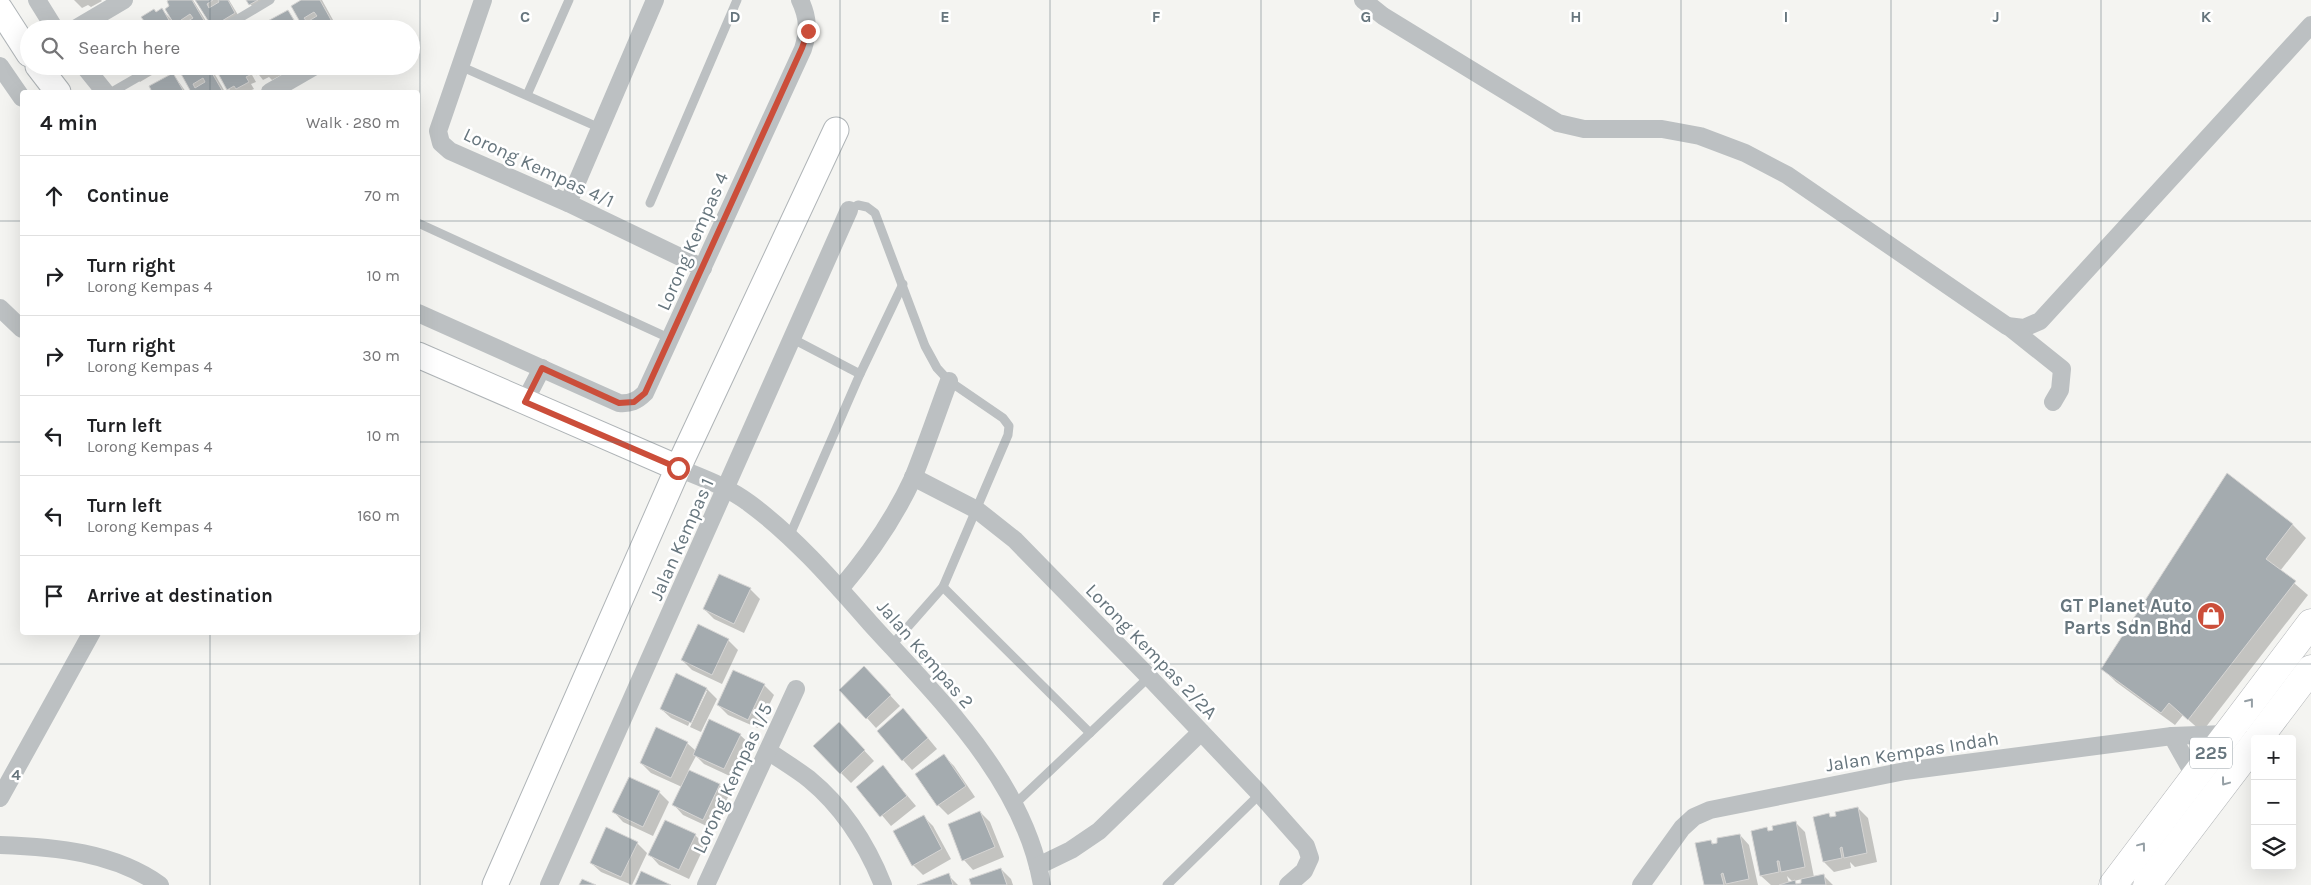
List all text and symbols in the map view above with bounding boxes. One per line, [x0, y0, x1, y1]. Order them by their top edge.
text: C [520, 7, 530, 26]
text: D [730, 7, 741, 26]
text: E [940, 7, 950, 26]
text: F [1152, 7, 1161, 26]
text: G [1361, 7, 1371, 26]
text: H [1570, 7, 1582, 26]
text: I [1784, 7, 1788, 26]
text: J [1992, 7, 2000, 26]
text: K [2201, 7, 2212, 26]
search box [20, 20, 420, 75]
route end [797, 20, 820, 43]
icon: search [38, 34, 66, 62]
text: Search here [78, 37, 180, 59]
text: 4 min [40, 111, 98, 135]
text: Walk · 280 m [306, 113, 400, 132]
street label: Lorong Kempas 4/1 [460, 123, 617, 212]
street label: Lorong Kempas 4 [653, 169, 733, 314]
icon: ahead [40, 182, 68, 210]
text: Continue [87, 185, 169, 207]
text: 70 m [364, 186, 400, 205]
text: Turn right [87, 255, 176, 277]
icon: right [40, 262, 68, 290]
text: 10 m [366, 266, 400, 285]
text: Lorong Kempas 4 [87, 277, 212, 296]
text: Turn right [87, 335, 176, 357]
icon: right [40, 342, 68, 370]
text: 30 m [362, 346, 400, 365]
text: Lorong Kempas 4 [87, 357, 212, 376]
text: Turn left [87, 415, 162, 437]
icon: left [40, 422, 68, 450]
text: 10 m [366, 426, 400, 445]
text: Lorong Kempas 4 [87, 437, 212, 456]
route start [667, 457, 690, 480]
street label: Jalan Kempas 1 [645, 475, 719, 604]
text: Turn left [87, 495, 162, 517]
icon: left [40, 502, 68, 530]
text: 160 m [357, 506, 400, 525]
text: Lorong Kempas 4 [87, 517, 212, 536]
street label: Lorong Kempas 2/2A [1081, 579, 1222, 724]
icon: arrive [40, 582, 68, 610]
text: Arrive at destination [87, 585, 273, 607]
place label: GT Planet Auto Parts Sdn Bhd [2060, 595, 2192, 639]
street label: Jalan Kempas 2 [872, 596, 978, 713]
shop icon: GT Planet Auto Parts Sdn Bhd [2196, 601, 2226, 631]
one-way arrow [2244, 699, 2252, 708]
street label: Lorong Kempas 1/5 [688, 700, 777, 857]
street label: Jalan Kempas Indah [1824, 727, 2000, 777]
map controls [2251, 735, 2296, 870]
button: + [2251, 735, 2296, 780]
road number: 225 [2190, 738, 2232, 768]
text: 4 [11, 765, 21, 784]
one-way arrow [2223, 776, 2231, 785]
button: − [2251, 780, 2296, 825]
button: layers [2251, 825, 2296, 870]
one-way arrow [2136, 843, 2144, 852]

